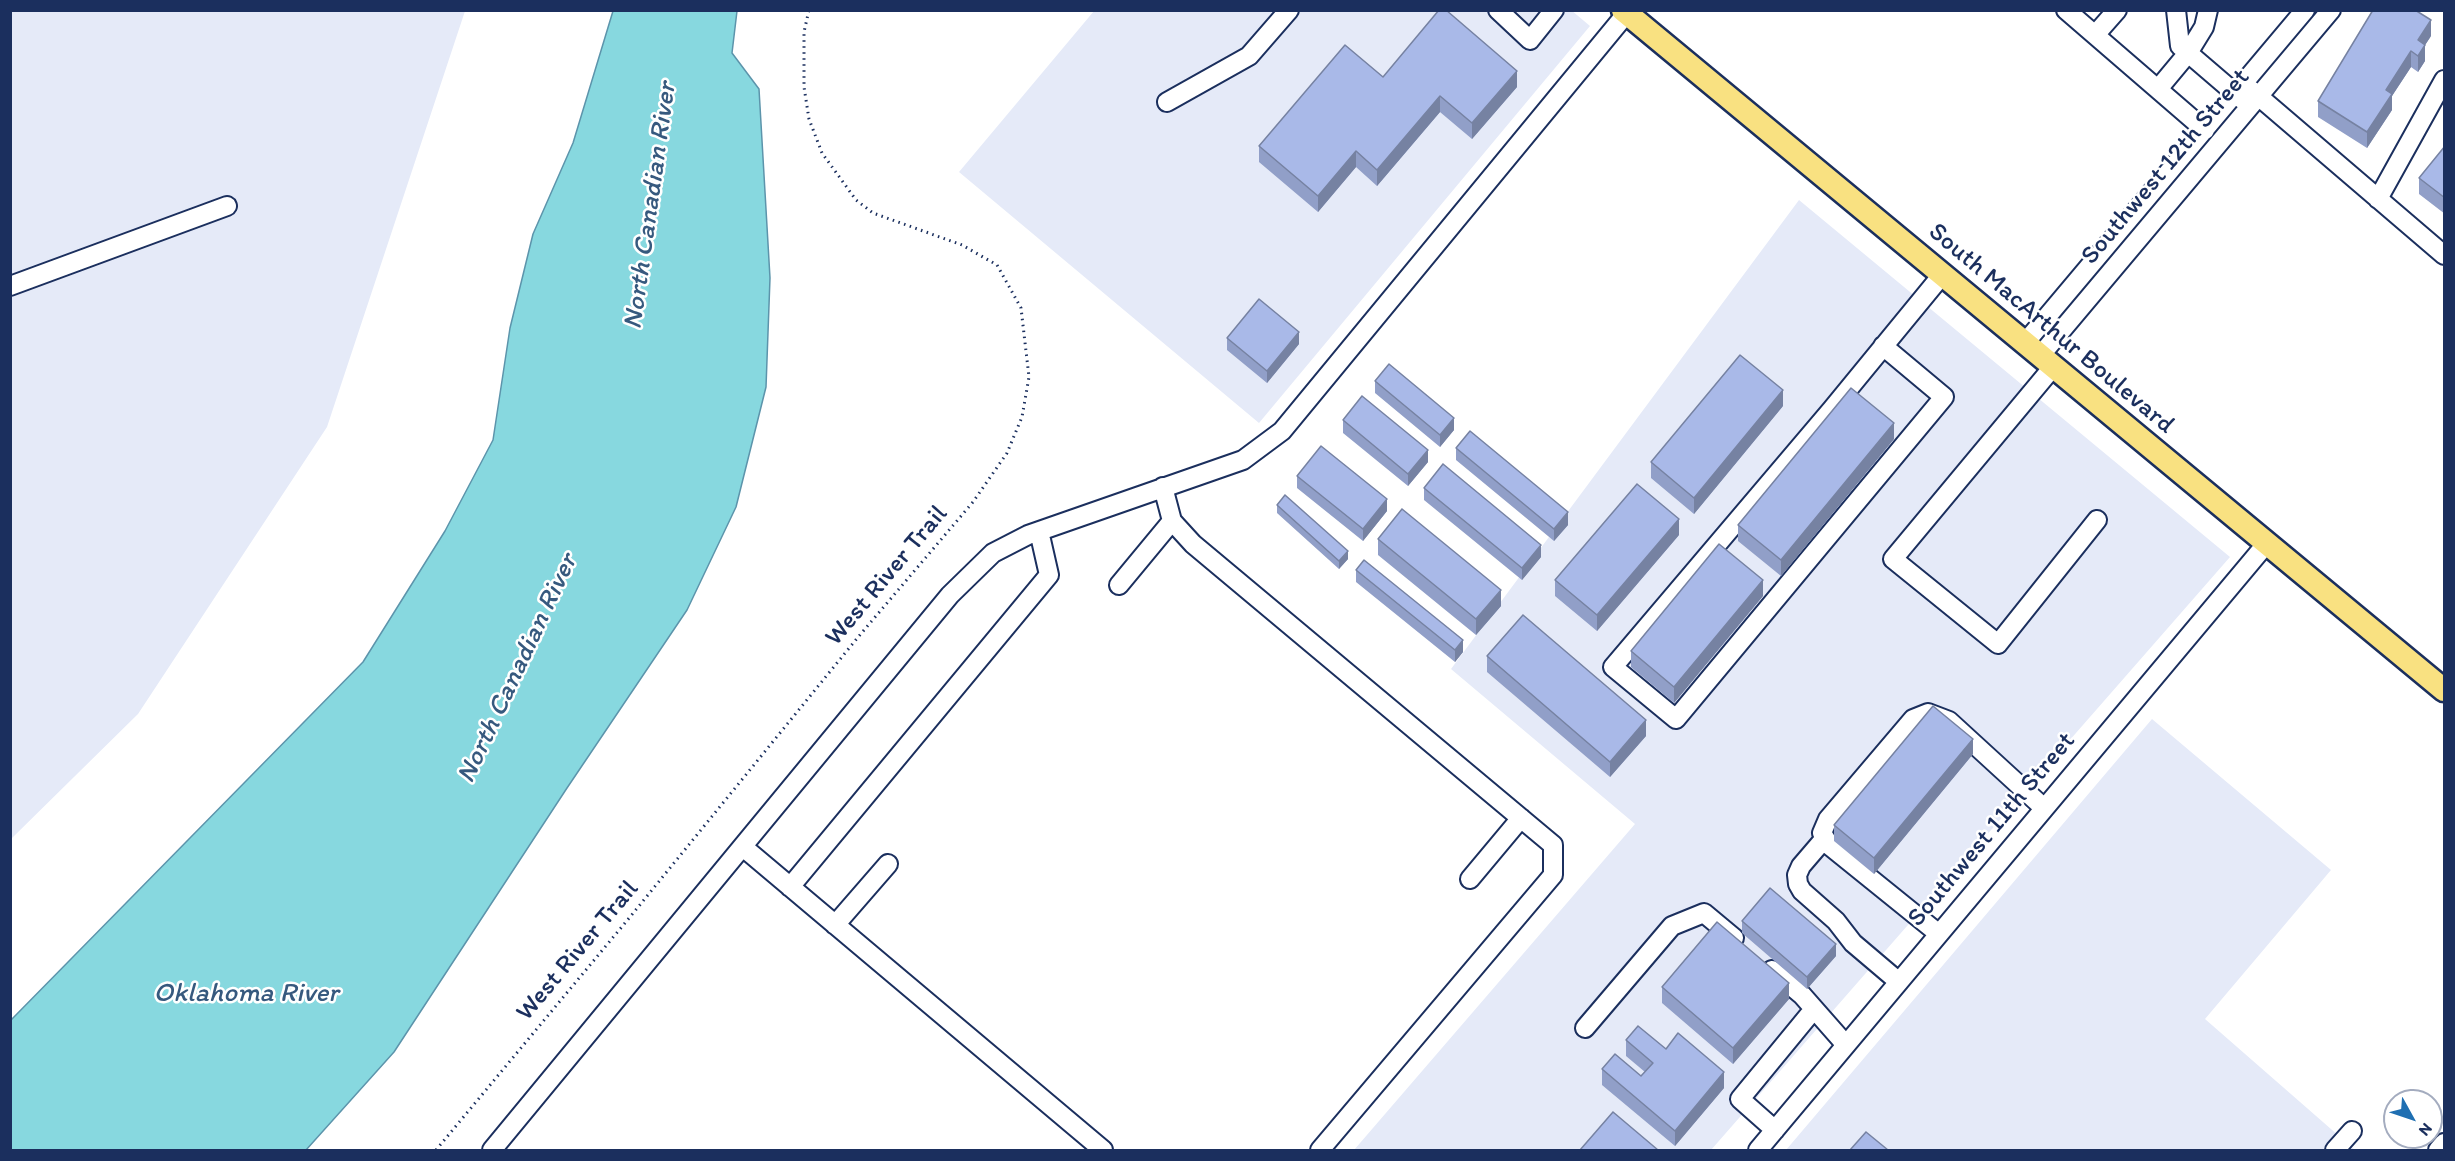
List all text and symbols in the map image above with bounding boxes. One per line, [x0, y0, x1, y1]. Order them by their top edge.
street label: Southwest 12th Street [2075, 63, 2257, 271]
water label: North Canadian River [618, 81, 684, 331]
street label: South MacArthur Boulevard [1922, 217, 2180, 441]
street label: West River Trail [819, 499, 955, 653]
water label: North Canadian River [451, 549, 585, 789]
street label: Southwest 11th Street [1902, 726, 2082, 934]
street label: West River Trail [510, 874, 646, 1028]
water label: Oklahoma River [154, 978, 338, 1010]
north arrow [2383, 1089, 2443, 1149]
text: N [2415, 1119, 2436, 1140]

